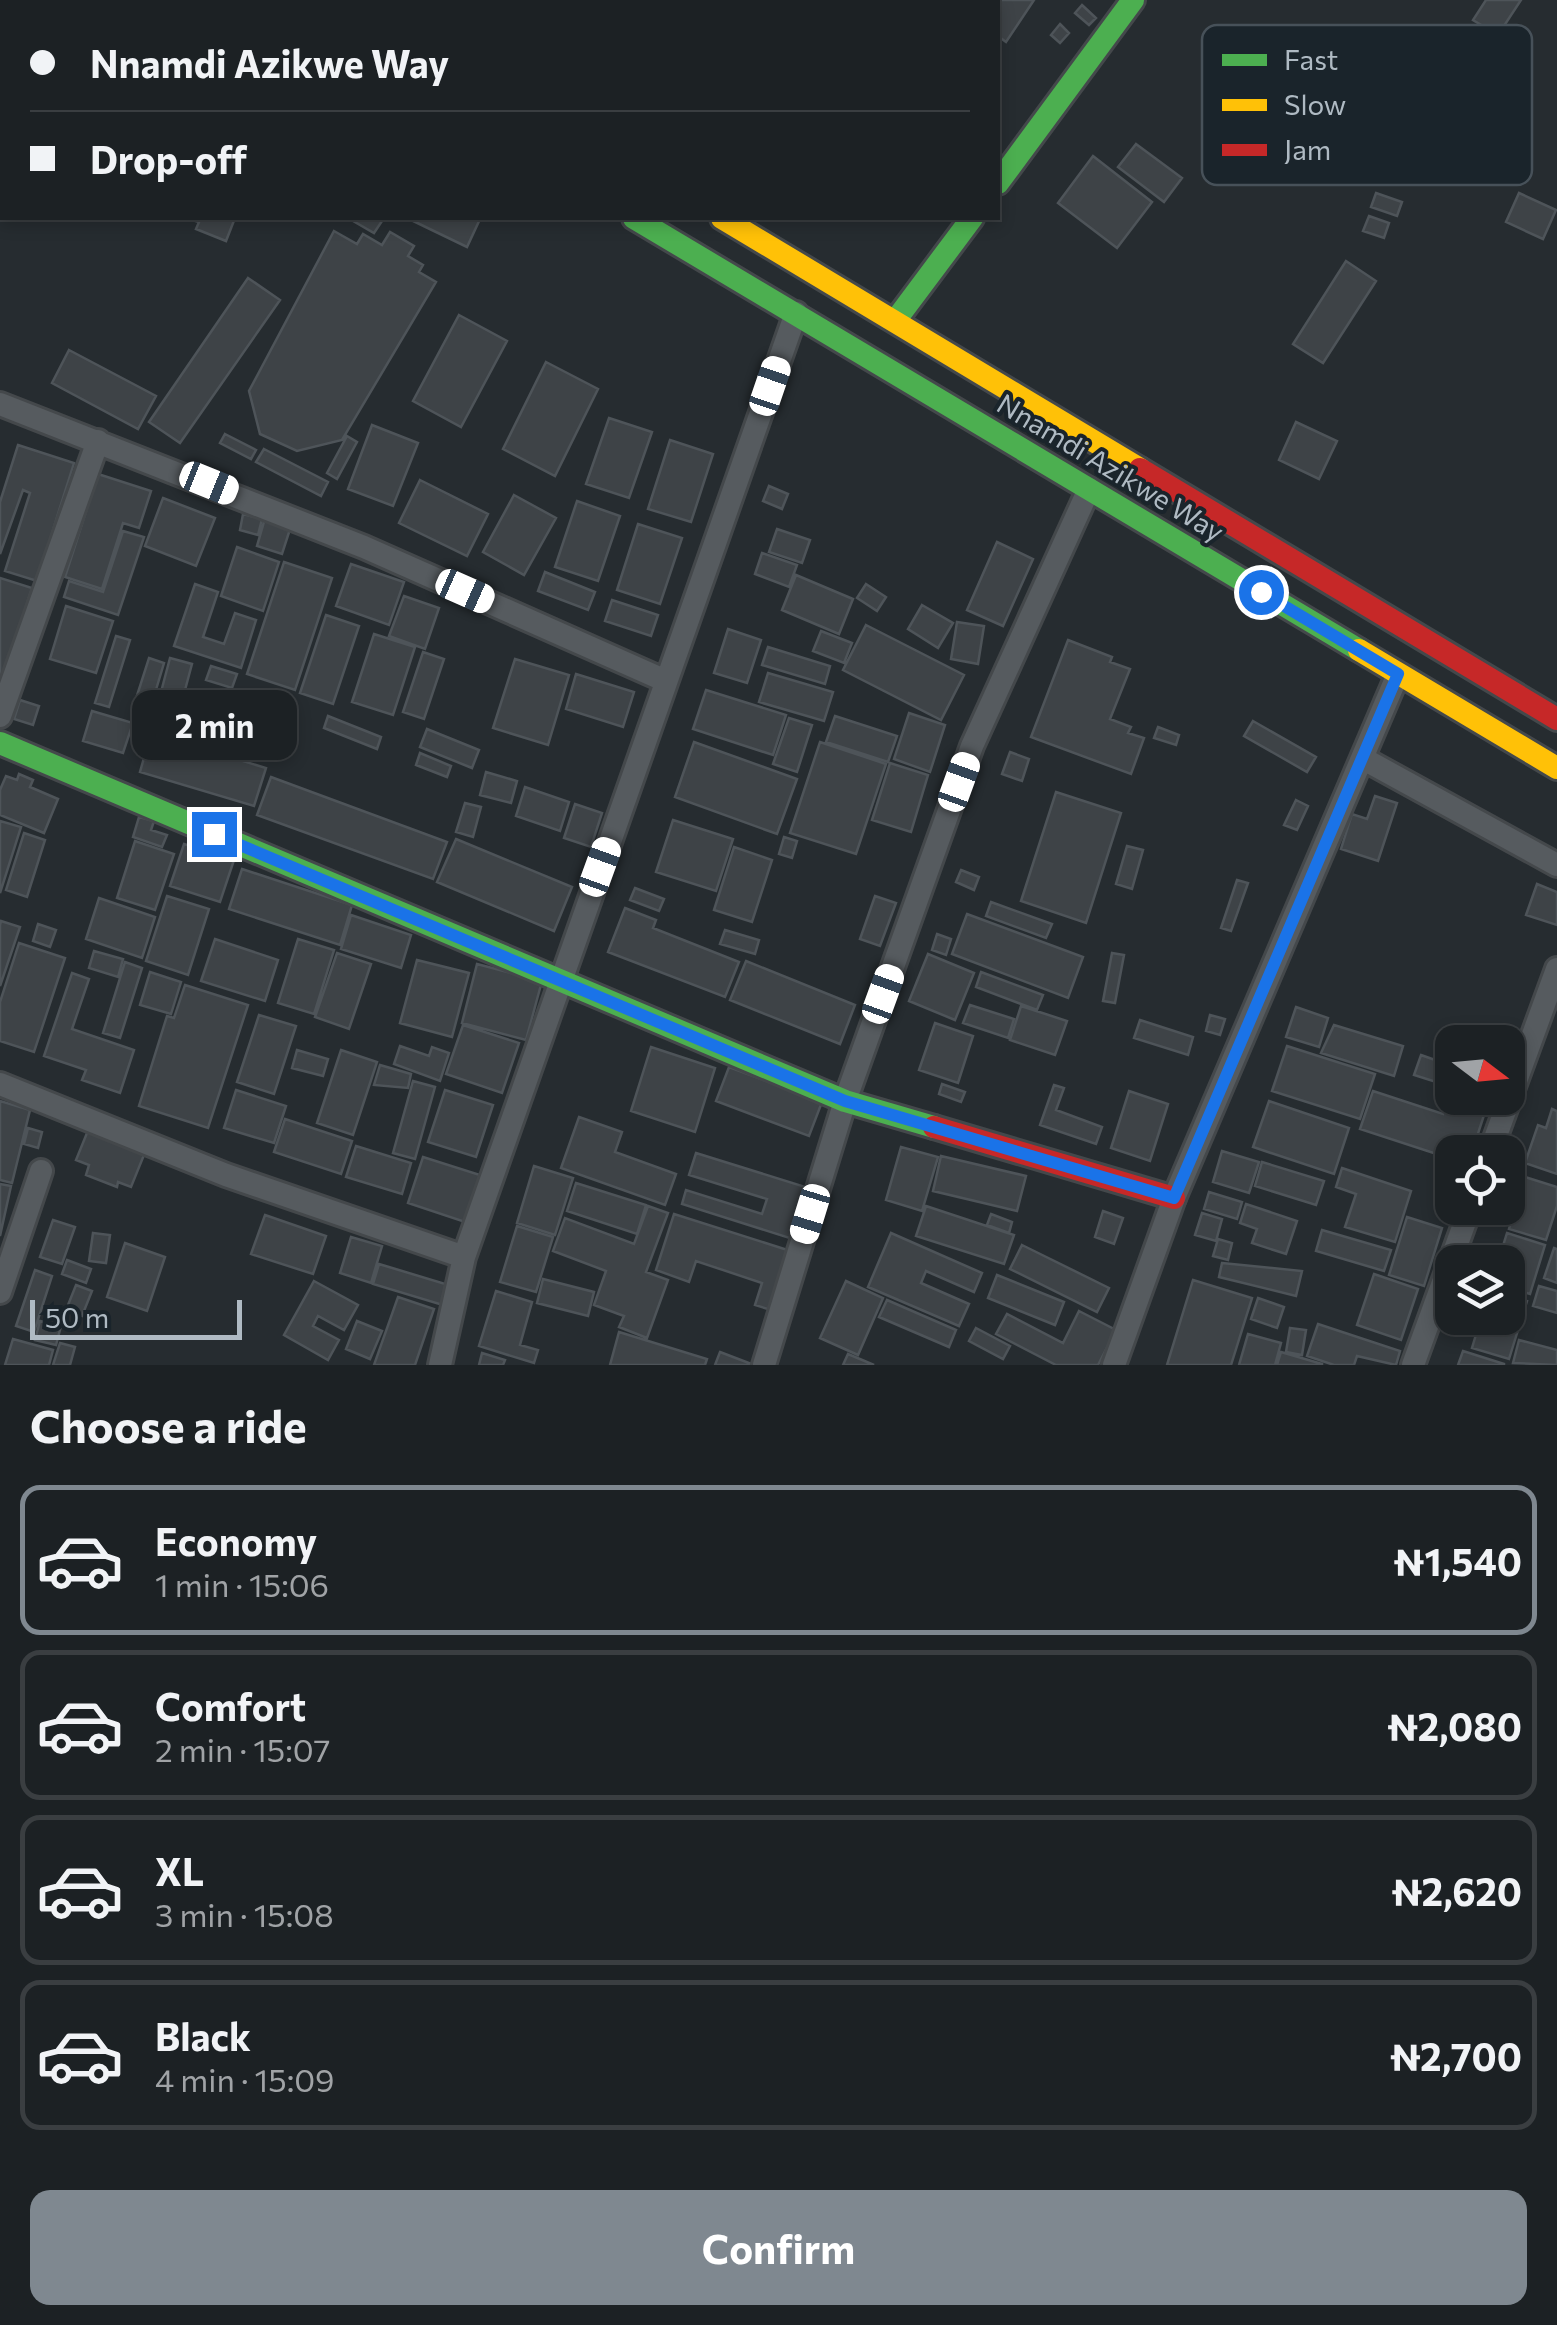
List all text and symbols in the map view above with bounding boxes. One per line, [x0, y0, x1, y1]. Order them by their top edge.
legend [1202, 25, 1532, 185]
text: Nnamdi Azikwe Way [90, 39, 449, 86]
text: Fast [1284, 42, 1338, 76]
text: Slow [1284, 87, 1346, 121]
text: Jam [1284, 132, 1331, 166]
text: Drop-off [90, 135, 247, 182]
car [746, 353, 794, 419]
street label: Nnamdi Azikwe Way [991, 386, 1231, 548]
car [176, 458, 242, 508]
car [431, 565, 499, 617]
route start [1239, 570, 1284, 615]
callout: 2 min [132, 689, 296, 759]
text: 2 min [175, 705, 254, 745]
car [935, 749, 983, 815]
route end [192, 812, 237, 857]
car [576, 834, 624, 900]
car [859, 961, 907, 1027]
north arrow [1435, 1025, 1525, 1115]
map controls [1435, 1025, 1525, 1335]
button: locate [1435, 1135, 1525, 1225]
car [787, 1181, 833, 1247]
button: layers [1435, 1245, 1525, 1335]
scale bar [30, 1295, 242, 1340]
text: 50 m [45, 1300, 109, 1334]
text: Choose a ride [30, 1397, 307, 1452]
icon: car [35, 1515, 125, 1605]
text: Economy [155, 1517, 317, 1564]
text: ₦1,540 [1393, 1537, 1522, 1584]
text: 1 min · 15:06 [155, 1564, 329, 1604]
icon: car [35, 1680, 125, 1770]
text: Comfort [155, 1682, 306, 1729]
text: ₦2,080 [1387, 1702, 1522, 1749]
text: 2 min · 15:07 [155, 1729, 330, 1769]
icon: car [35, 1845, 125, 1935]
text: XL [155, 1847, 204, 1894]
text: ₦2,620 [1391, 1867, 1522, 1914]
text: 3 min · 15:08 [155, 1894, 334, 1934]
icon: car [35, 2010, 125, 2100]
text: Black [155, 2012, 251, 2059]
text: ₦2,700 [1389, 2032, 1522, 2079]
text: 4 min · 15:09 [155, 2059, 335, 2099]
button: Confirm [30, 2190, 1527, 2305]

